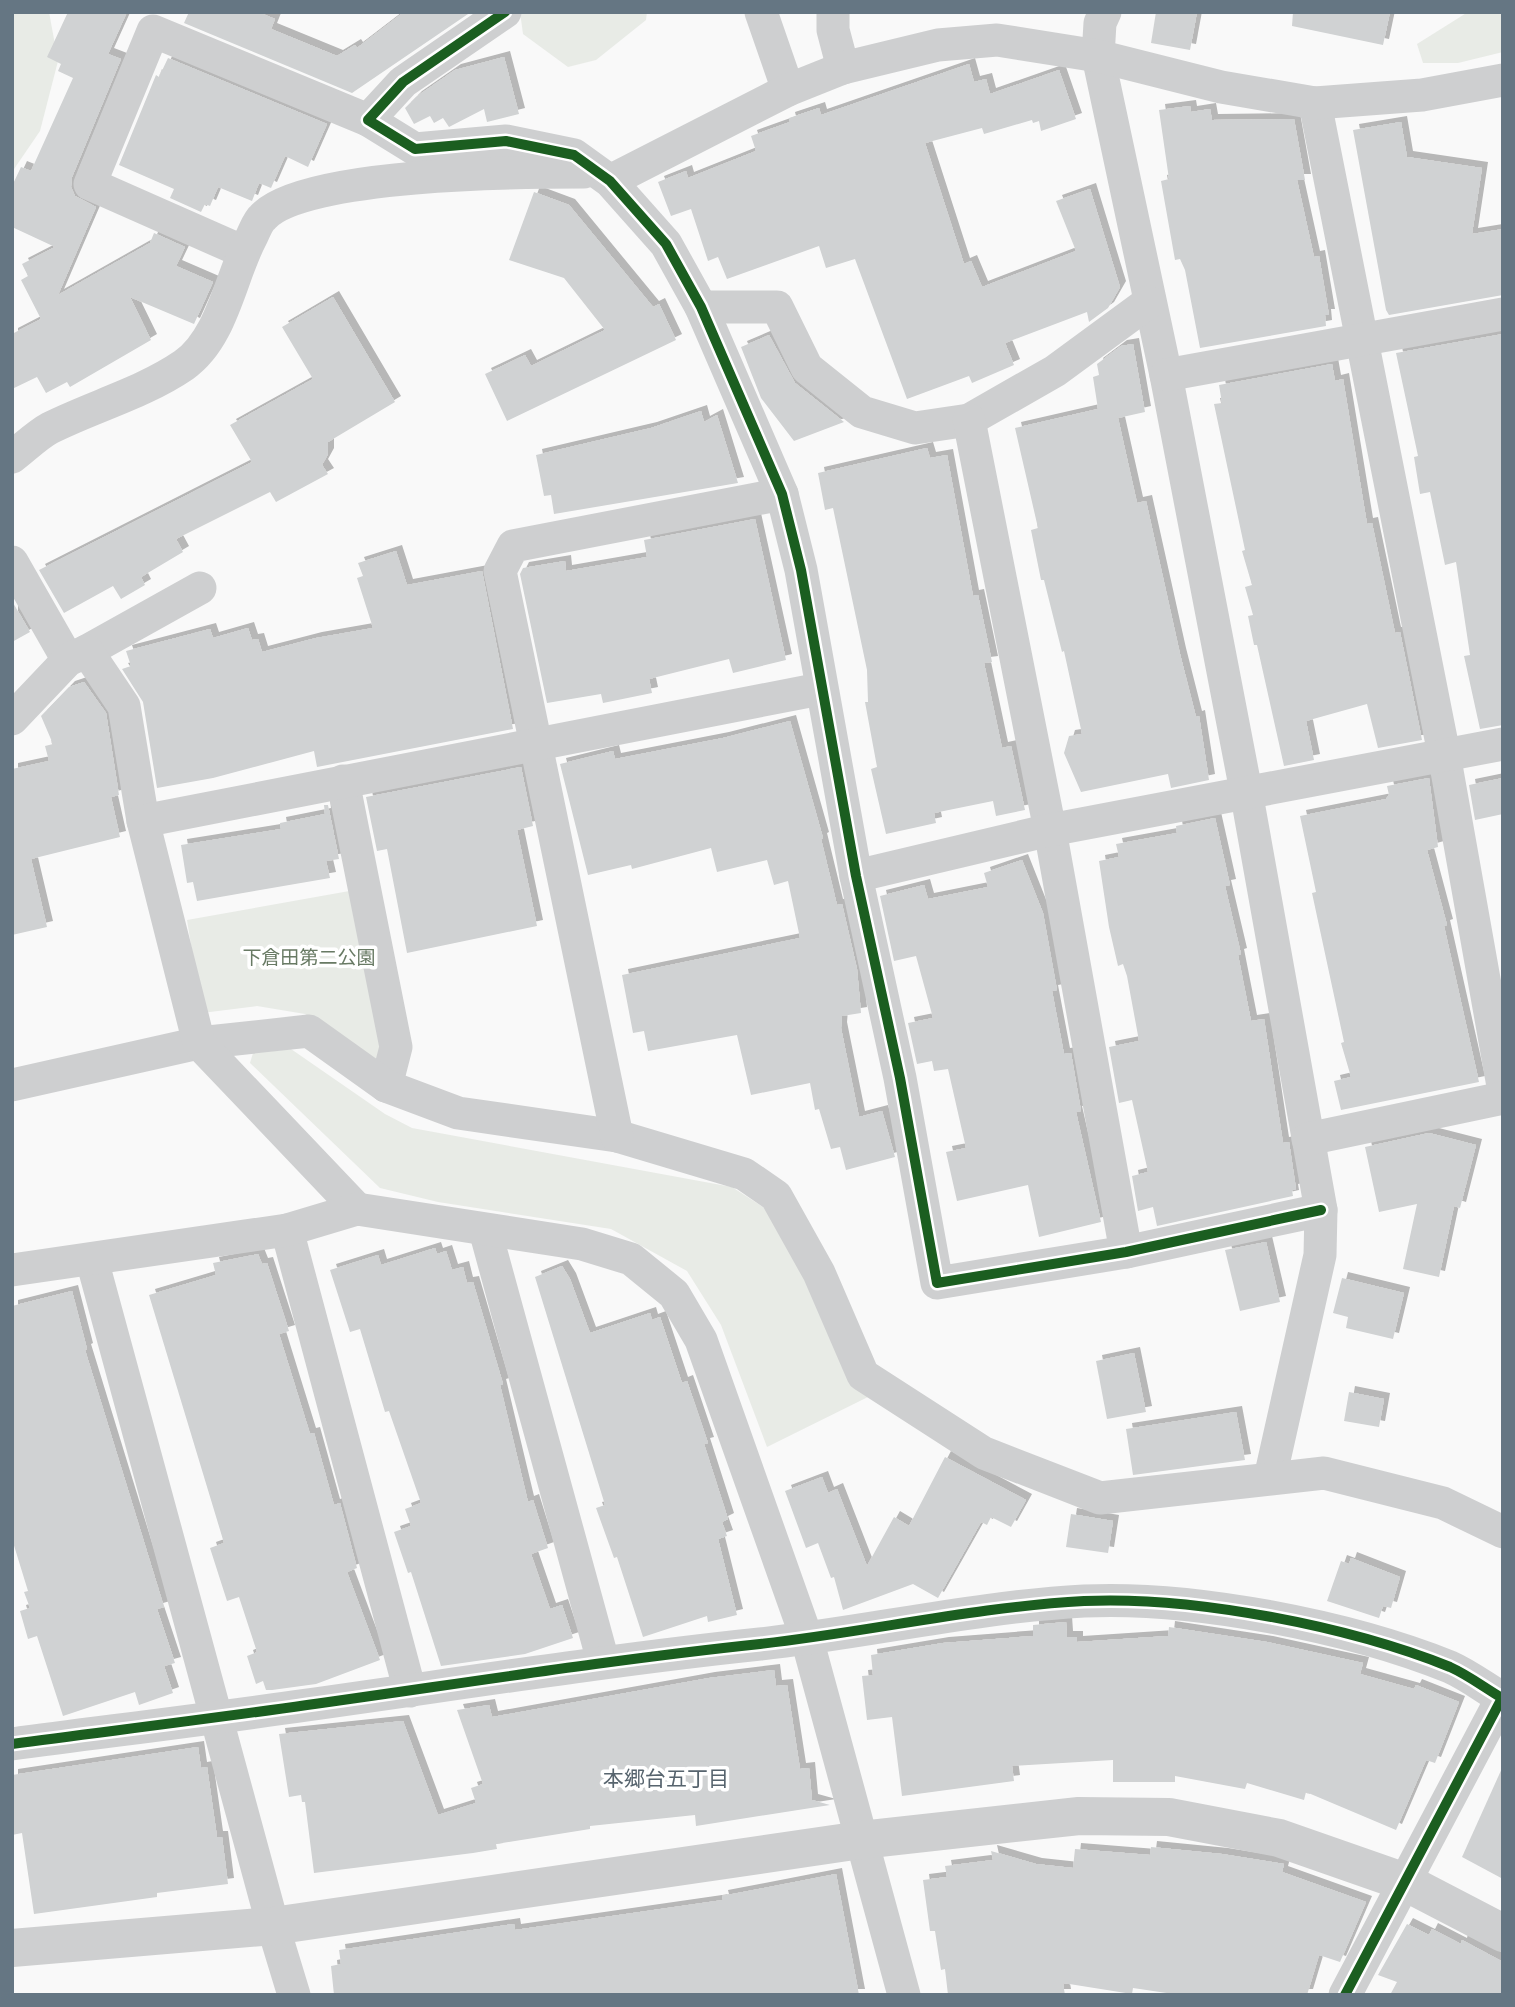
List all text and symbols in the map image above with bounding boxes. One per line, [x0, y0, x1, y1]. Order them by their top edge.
park label: 下倉田第二公園 [242, 946, 376, 969]
district label: 本郷台五丁目 [603, 1767, 729, 1791]

